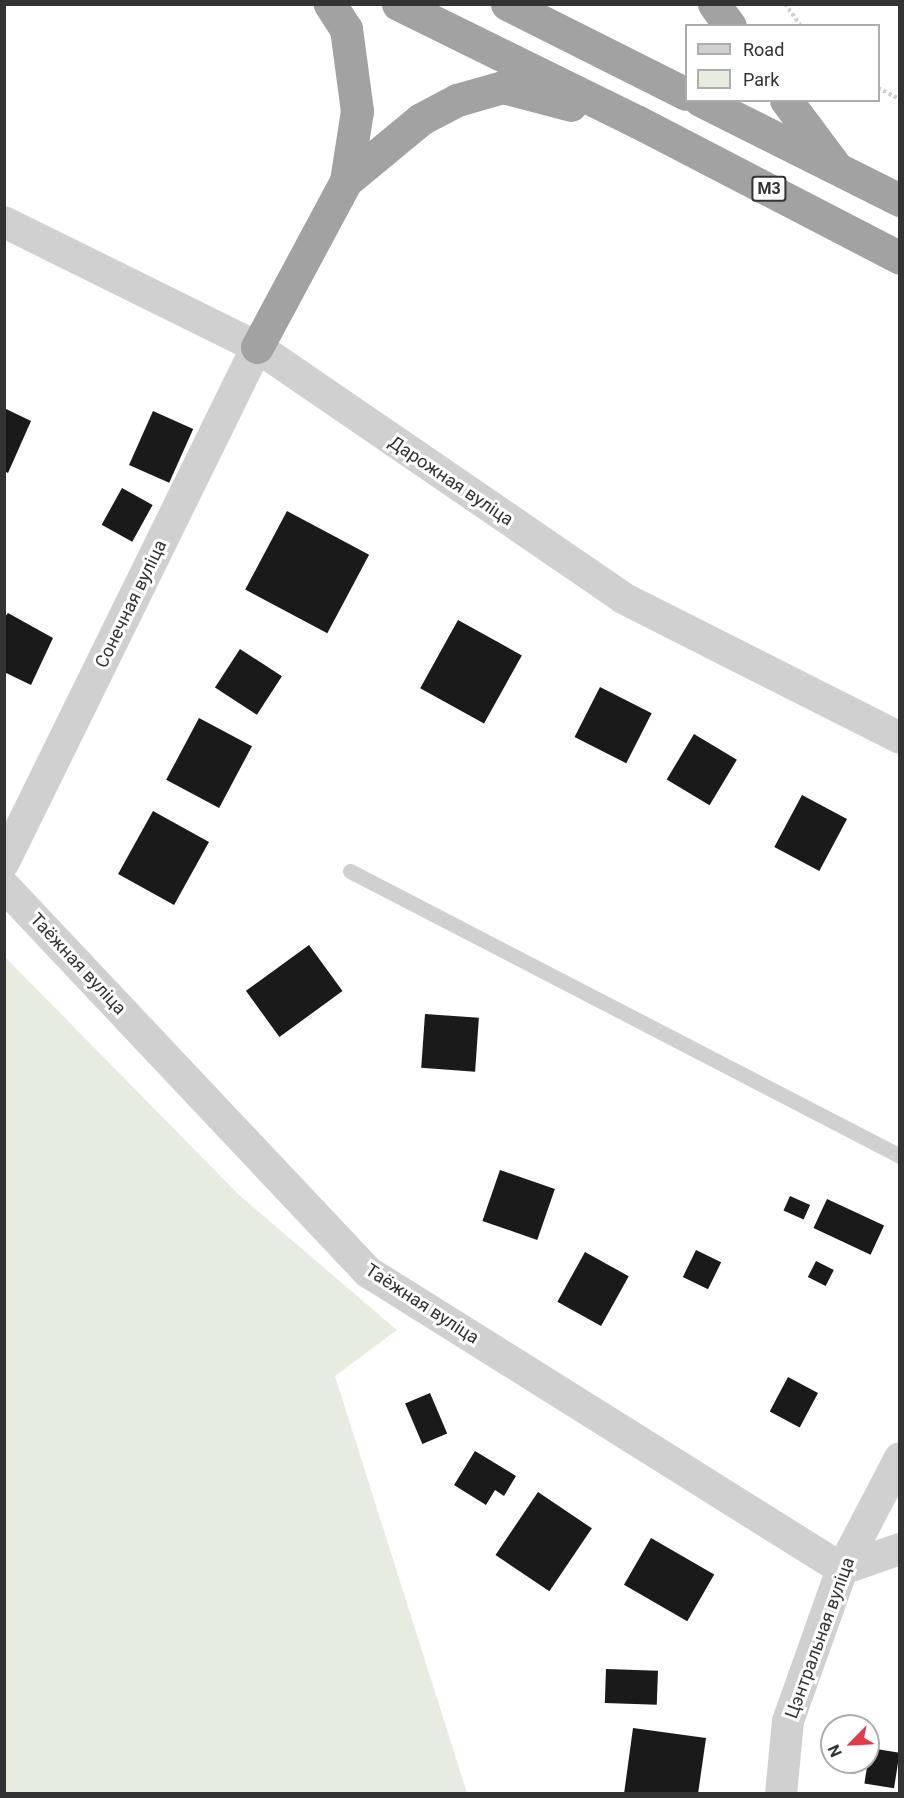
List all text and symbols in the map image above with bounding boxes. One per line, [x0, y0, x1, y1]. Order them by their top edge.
legend [685, 24, 880, 102]
text: Road [743, 39, 784, 60]
text: Park [743, 69, 779, 90]
road number: М3 [751, 176, 787, 202]
street label: Дарожная вуліца [385, 431, 517, 531]
street label: Сонечная вуліца [91, 536, 171, 672]
street label: Таёжная вуліца [25, 909, 131, 1019]
street label: Таёжная вуліца [361, 1259, 483, 1349]
street label: Цэнтральная вуліца [781, 1554, 859, 1722]
north arrow [820, 1714, 880, 1774]
text: N [824, 1742, 846, 1760]

